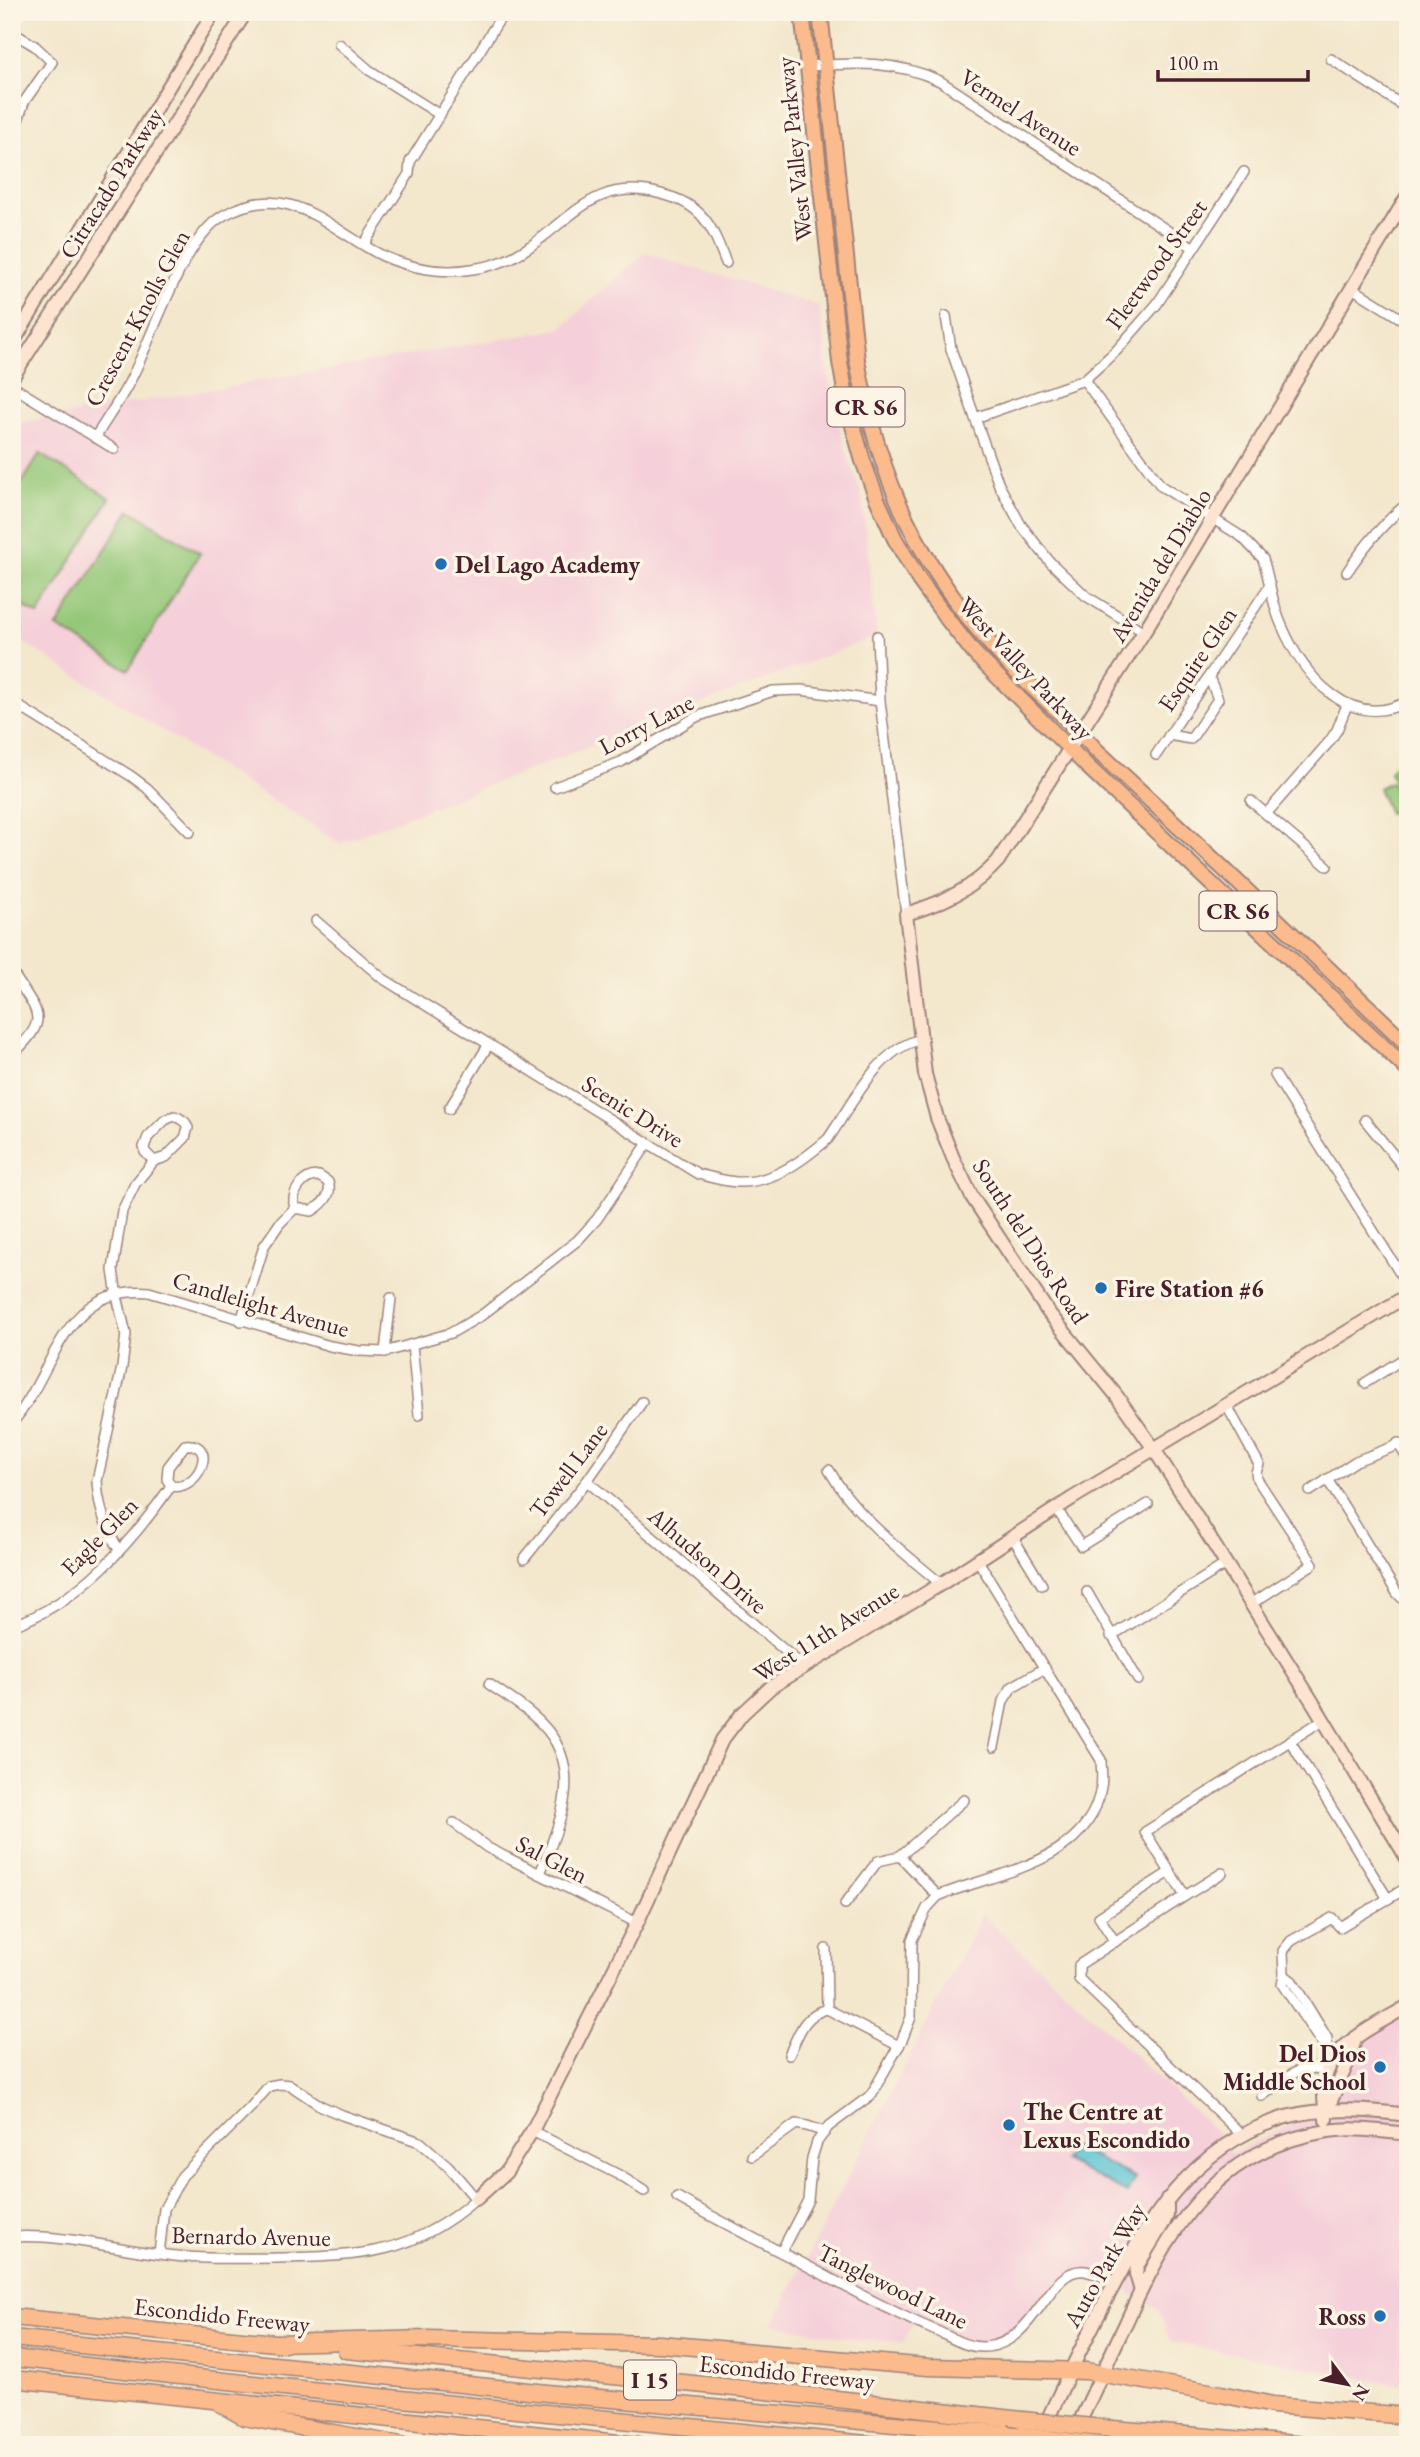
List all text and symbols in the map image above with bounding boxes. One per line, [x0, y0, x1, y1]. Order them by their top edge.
scale bar [1158, 38, 1308, 82]
text: 100 m [1168, 49, 1219, 76]
street label: West Valley Parkway [769, 55, 819, 243]
street label: Vermel Avenue [954, 61, 1088, 163]
street label: Citracado Parkway [52, 101, 170, 264]
street label: Fleetwood Street [1098, 192, 1214, 335]
street label: Crescent Knolls Glen [77, 224, 197, 412]
road number: CR S6 [828, 388, 904, 426]
street label: Avenida del Diablo [1101, 482, 1218, 649]
place label: Del Lago Academy [455, 549, 641, 581]
marker: Del Lago Academy [433, 556, 449, 572]
street label: West Valley Parkway [951, 590, 1101, 747]
street label: Esquire Glen [1151, 600, 1244, 717]
street label: Lorry Lane [593, 686, 699, 762]
road number: CR S6 [1200, 891, 1276, 930]
street label: Scenic Drive [576, 1068, 690, 1154]
street label: South del Dios Road [966, 1152, 1097, 1330]
street label: Candlelight Avenue [169, 1264, 353, 1344]
place label: Fire Station #6 [1115, 1273, 1264, 1304]
marker: Fire Station #6 [1093, 1280, 1109, 1296]
street label: Towell Lane [522, 1416, 614, 1524]
street label: Eagle Glen [54, 1490, 144, 1582]
street label: Alhudson Drive [641, 1499, 774, 1620]
street label: West 11th Avenue [748, 1575, 904, 1689]
street label: Sal Glen [511, 1828, 593, 1890]
place label: Del Dios Middle School [1223, 2038, 1366, 2097]
marker: Del Dios Middle School [1372, 2059, 1388, 2075]
place label: The Centre at Lexus Escondido [1023, 2096, 1190, 2155]
marker: The Centre at Lexus Escondido [1001, 2117, 1017, 2133]
street label: Auto Park Way [1055, 2197, 1152, 2334]
street label: Bernardo Avenue [171, 2219, 331, 2253]
street label: Tanglewood Lane [813, 2236, 973, 2336]
street label: Escondido Freeway [133, 2290, 312, 2340]
place label: Ross [1318, 2301, 1366, 2332]
marker: Ross [1372, 2308, 1388, 2324]
street label: Escondido Freeway [698, 2347, 877, 2397]
north arrow [1312, 2348, 1382, 2418]
road number: I 15 [624, 2360, 676, 2400]
text: N [1346, 2380, 1376, 2406]

